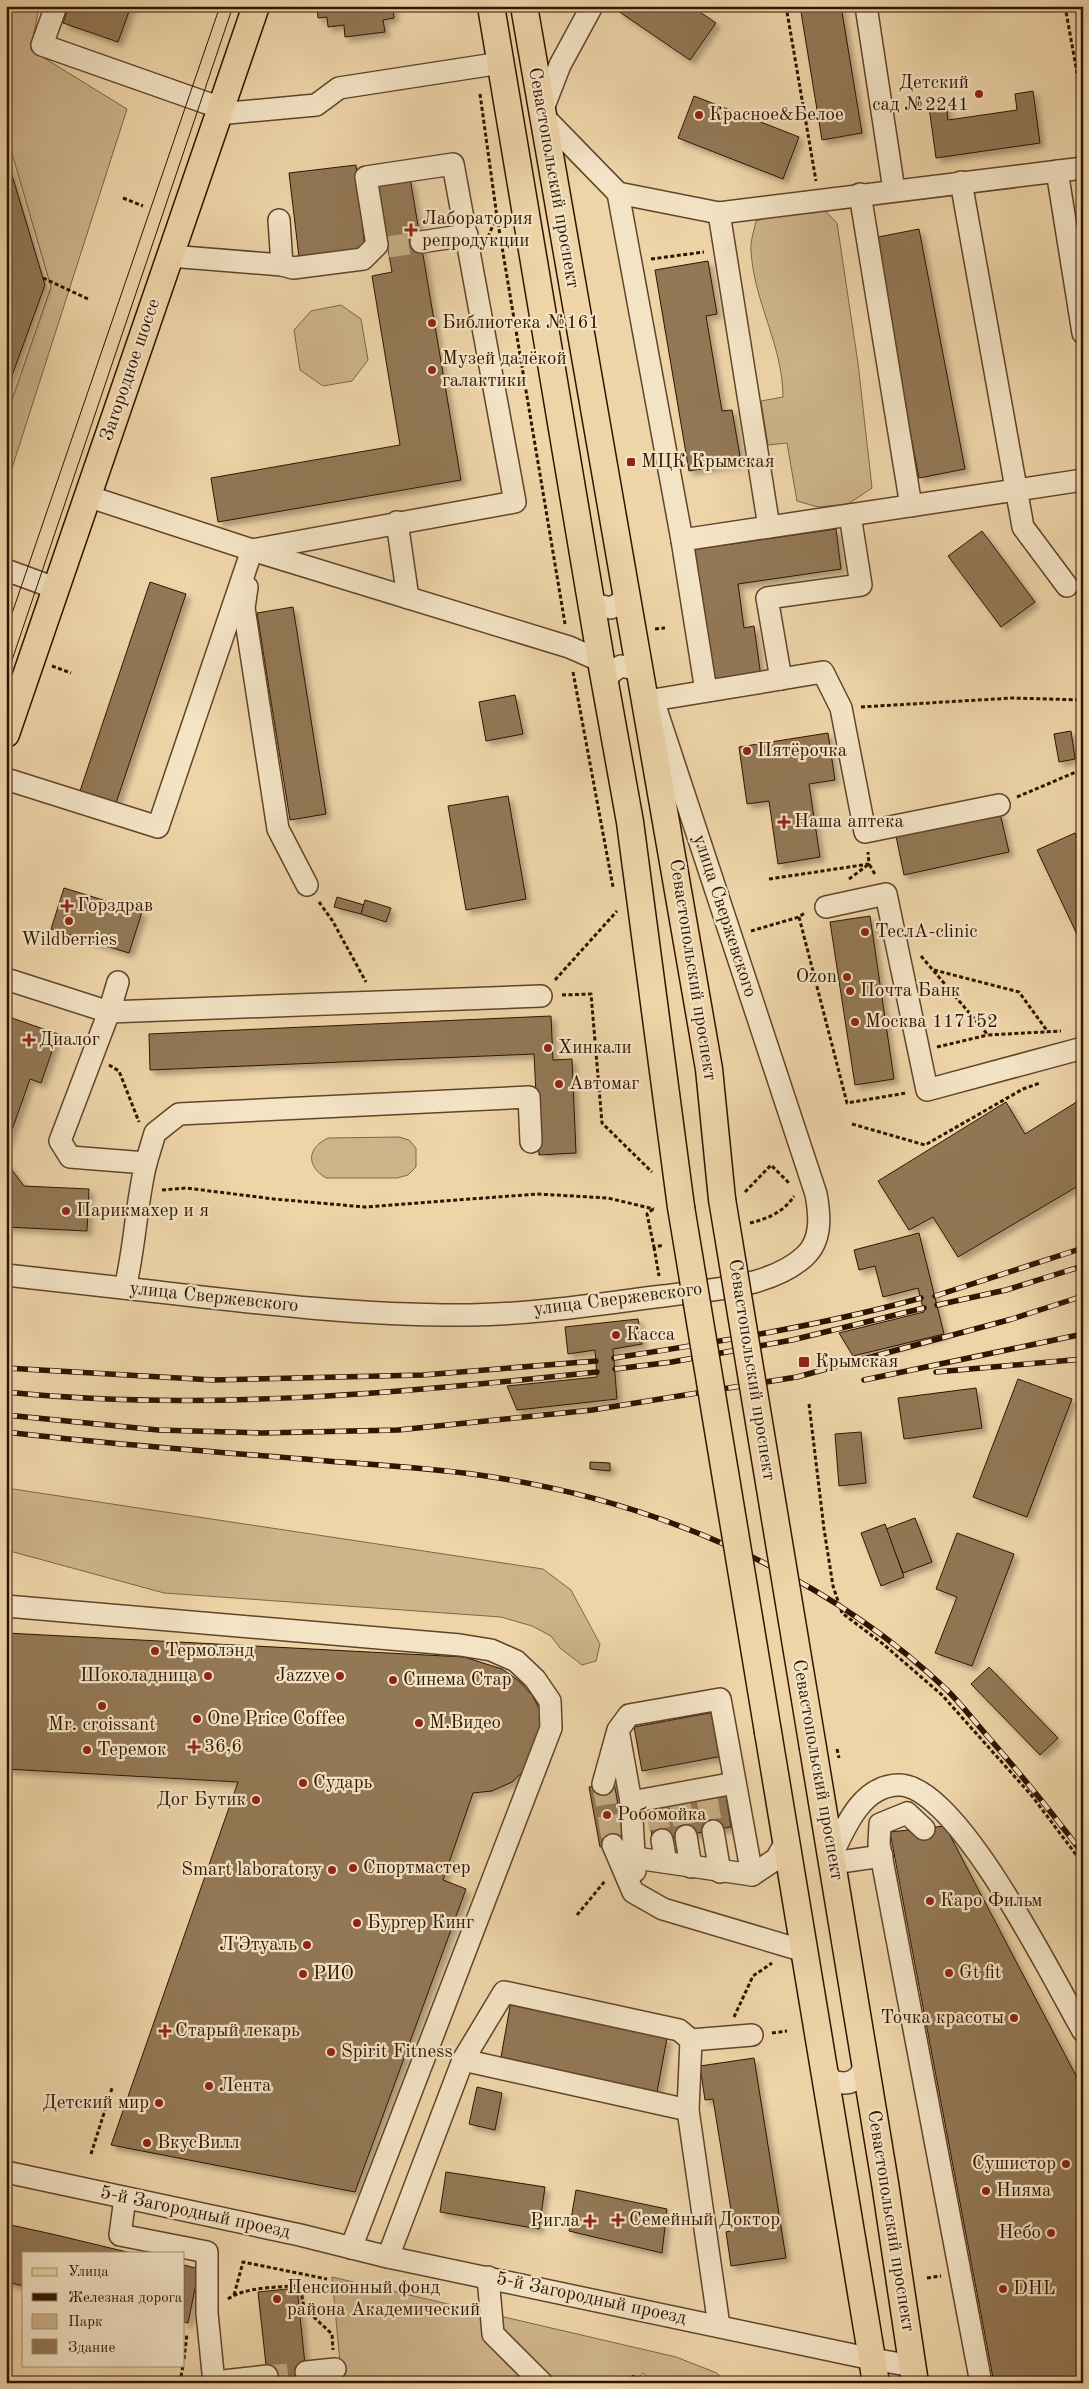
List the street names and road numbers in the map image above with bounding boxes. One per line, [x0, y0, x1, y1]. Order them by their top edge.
street label: Севастопольский проспект [524, 66, 582, 290]
street label: Загородное шоссе [98, 296, 164, 444]
street label: улица Свержевского [689, 832, 759, 1000]
street label: Севастопольский проспект [665, 858, 719, 1082]
street label: Севастопольский проспект [724, 1258, 778, 1482]
street label: улица Свержевского [129, 1280, 299, 1316]
street label: улица Свержевского [533, 1280, 703, 1320]
street label: Севастопольский проспект [788, 1658, 846, 1882]
street label: Севастопольский проспект [863, 2109, 917, 2333]
street label: 5-й Загородный проезд [98, 2184, 293, 2243]
street label: 5-й Загородный проезд [494, 2270, 689, 2329]

